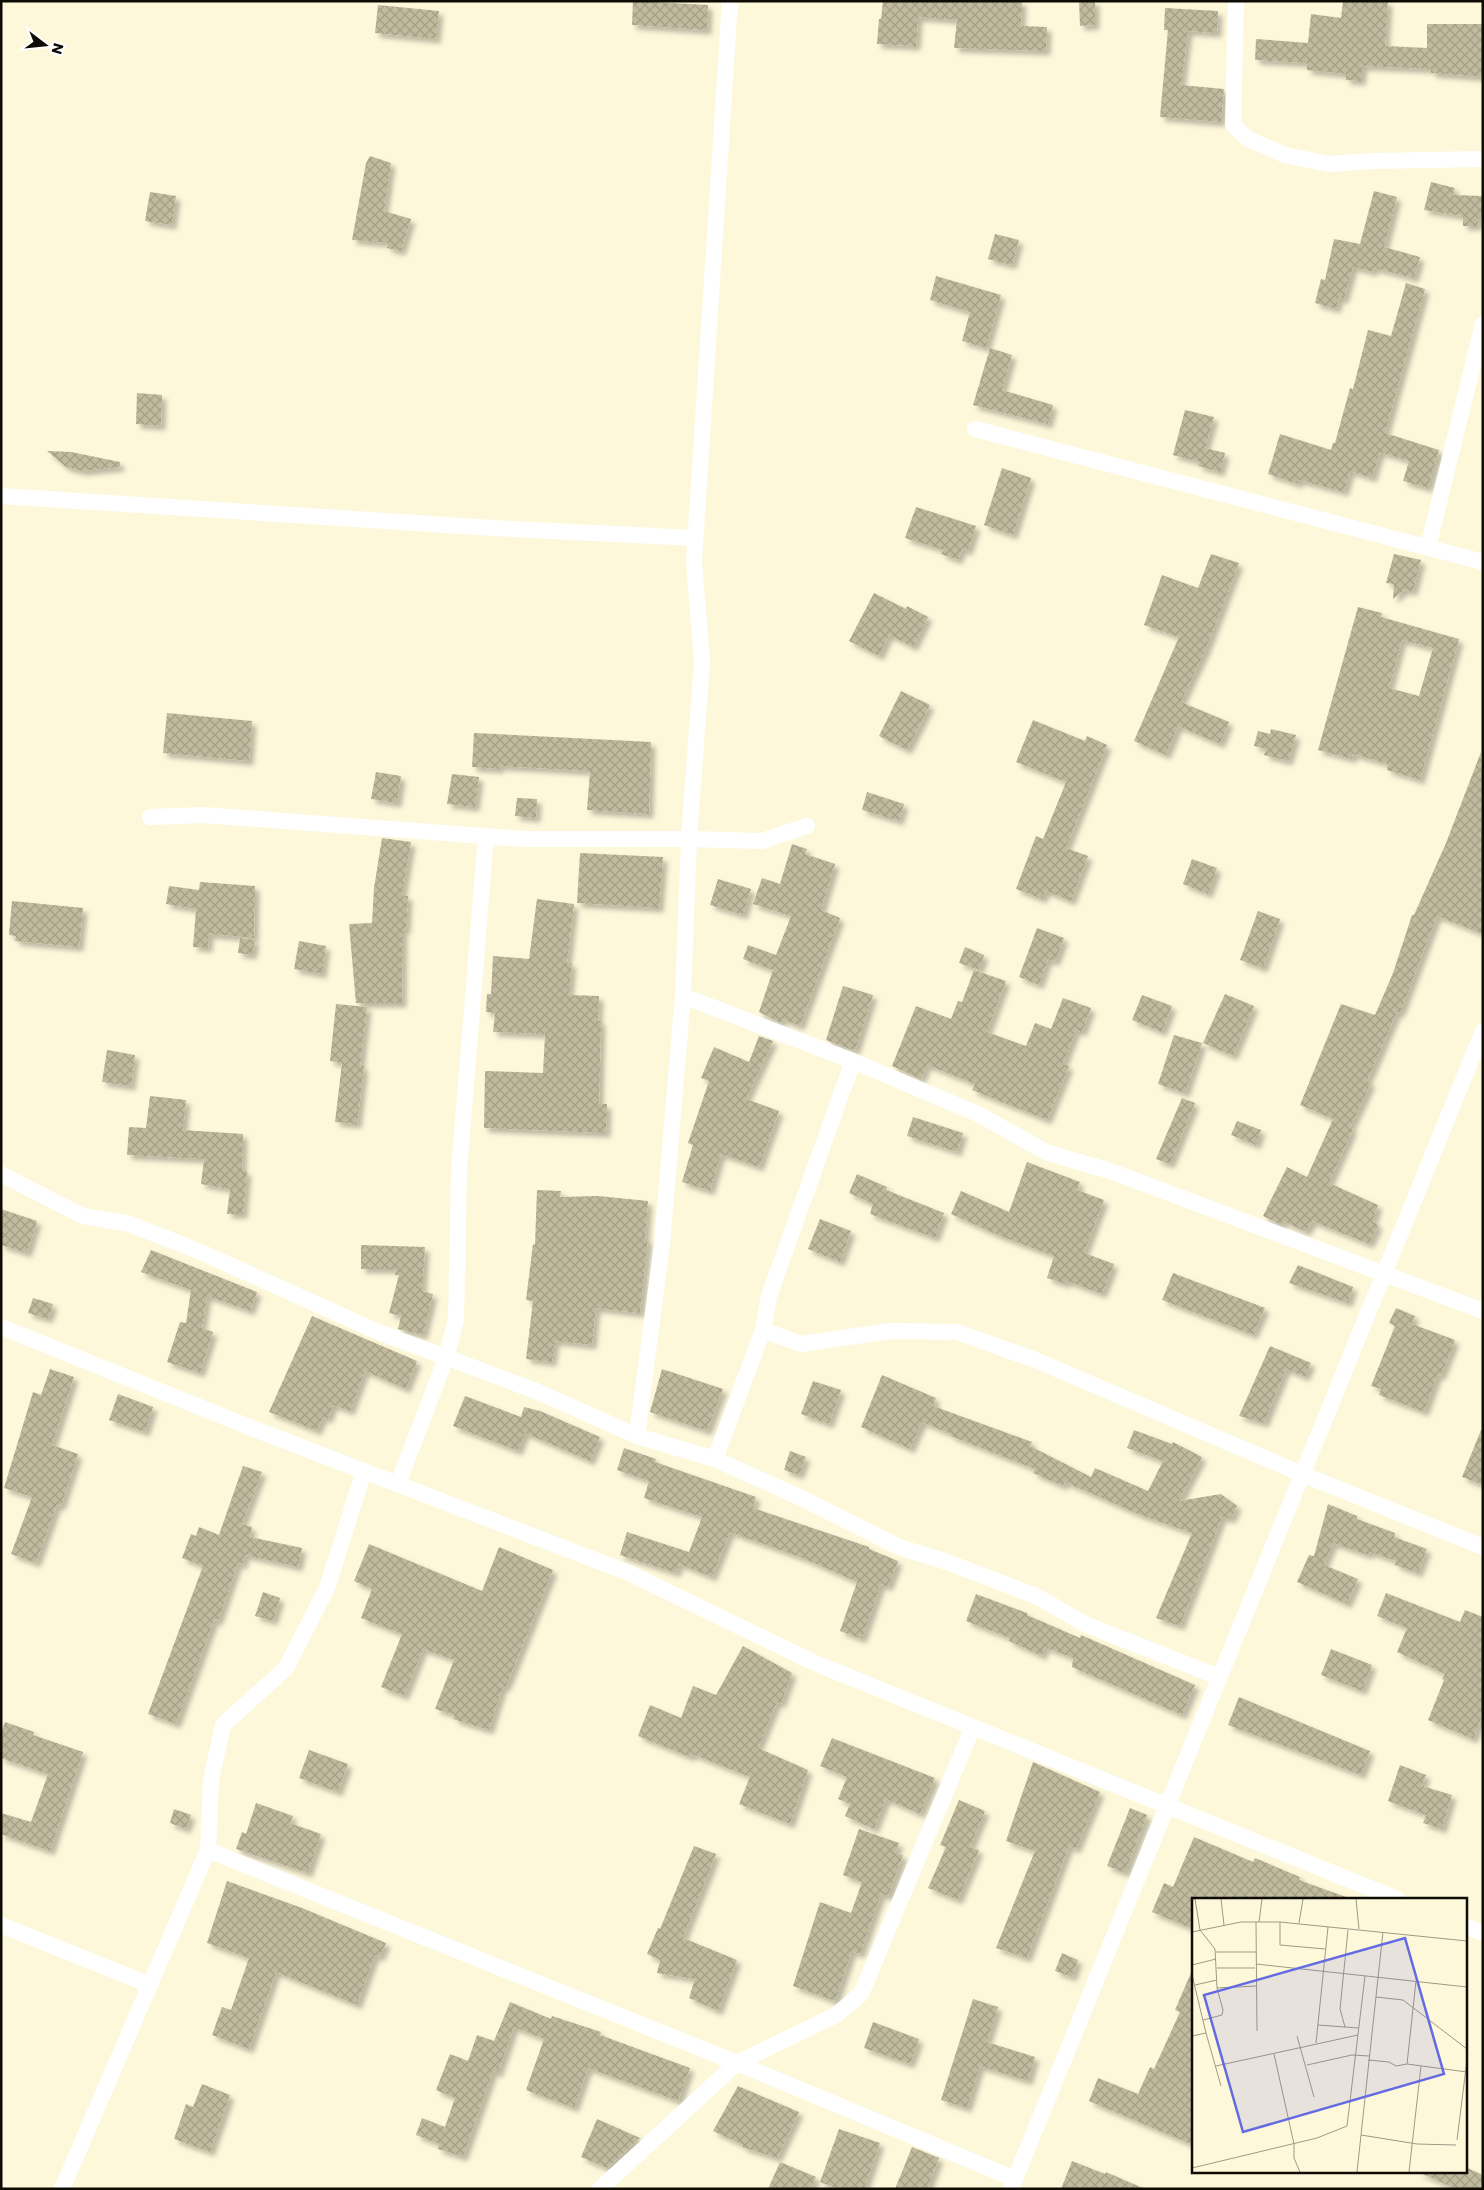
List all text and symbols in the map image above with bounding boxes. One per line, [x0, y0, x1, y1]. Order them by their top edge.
north arrow [20, 20, 70, 70]
text: N [46, 41, 69, 56]
inset map [1192, 1898, 1466, 2172]

